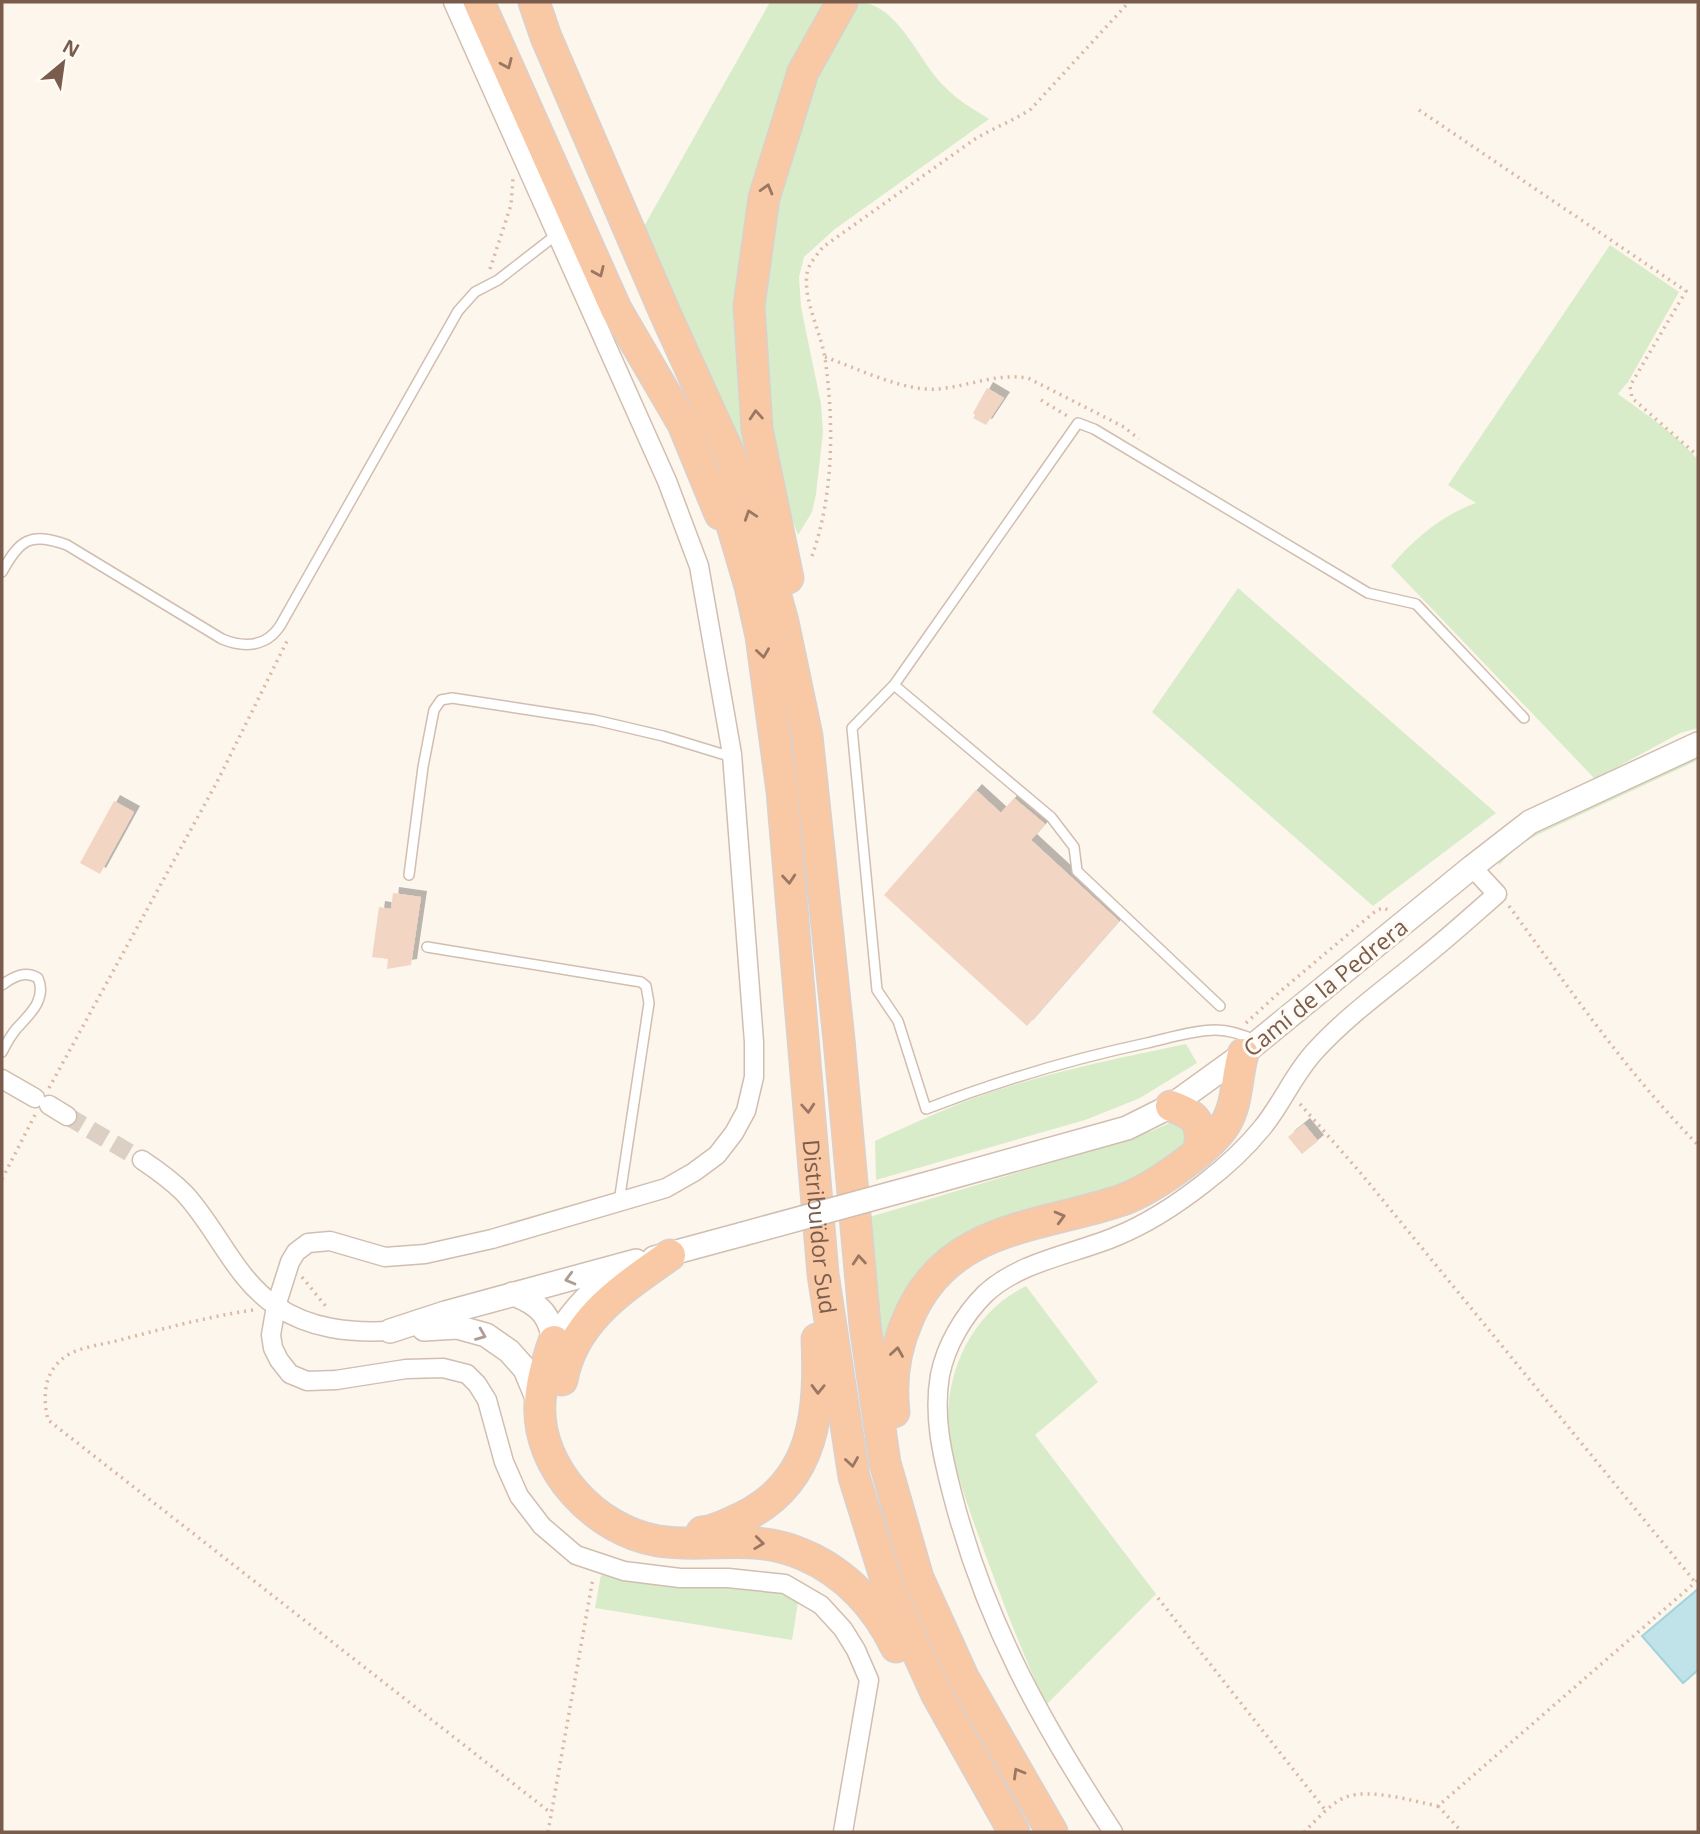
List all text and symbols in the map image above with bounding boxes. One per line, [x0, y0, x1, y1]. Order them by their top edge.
north arrow [28, 28, 98, 98]
text: N [58, 33, 84, 63]
one-way arrow [499, 57, 513, 69]
one-way arrow [758, 183, 773, 195]
one-way arrow [591, 265, 605, 277]
one-way arrow [749, 409, 764, 420]
one-way arrow [744, 509, 758, 522]
one-way arrow [756, 647, 771, 658]
one-way arrow [781, 873, 796, 884]
street label: Camí de la Pedrera [1236, 911, 1414, 1063]
one-way arrow [800, 1103, 815, 1114]
street label: Distribuïdor Sud [796, 1138, 845, 1316]
one-way arrow [1054, 1211, 1066, 1225]
one-way arrow [852, 1254, 867, 1265]
one-way arrow [564, 1271, 576, 1285]
one-way arrow [474, 1327, 486, 1341]
one-way arrow [889, 1346, 904, 1358]
one-way arrow [810, 1385, 826, 1395]
one-way arrow [844, 1456, 859, 1468]
one-way arrow [753, 1535, 765, 1550]
one-way arrow [1013, 1768, 1026, 1780]

